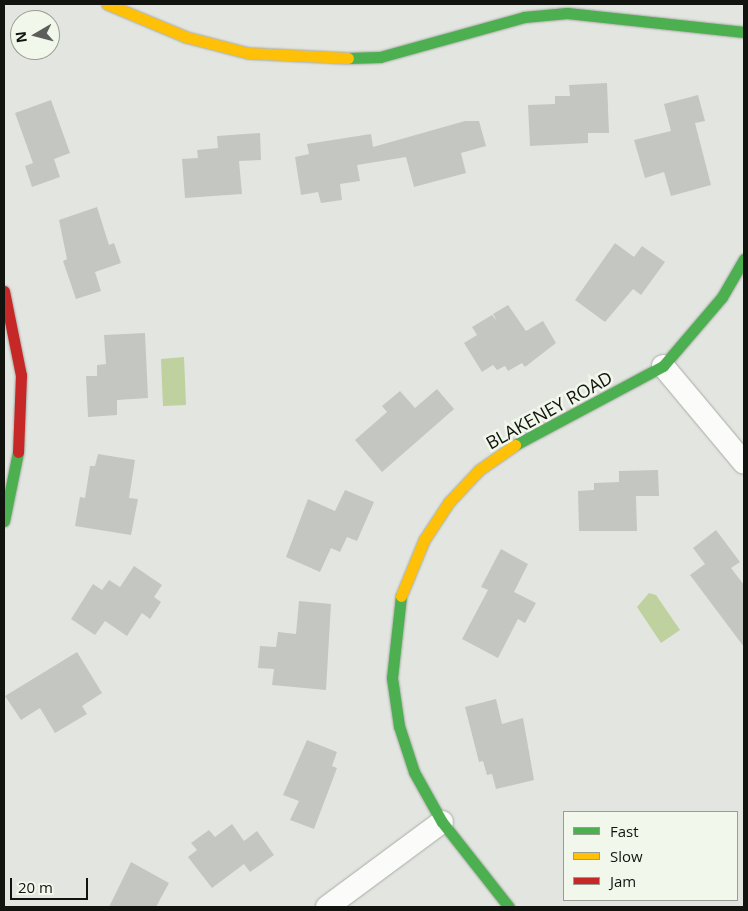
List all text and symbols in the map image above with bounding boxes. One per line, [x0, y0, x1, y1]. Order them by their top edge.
north arrow [10, 10, 60, 60]
text: N [10, 30, 31, 44]
street label: BLAKENEY ROAD [482, 366, 616, 454]
legend [563, 811, 738, 901]
text: Fast [610, 821, 639, 841]
text: Slow [610, 846, 643, 866]
scale bar [12, 868, 90, 900]
text: Jam [610, 871, 636, 891]
text: 20 m [18, 877, 53, 897]

